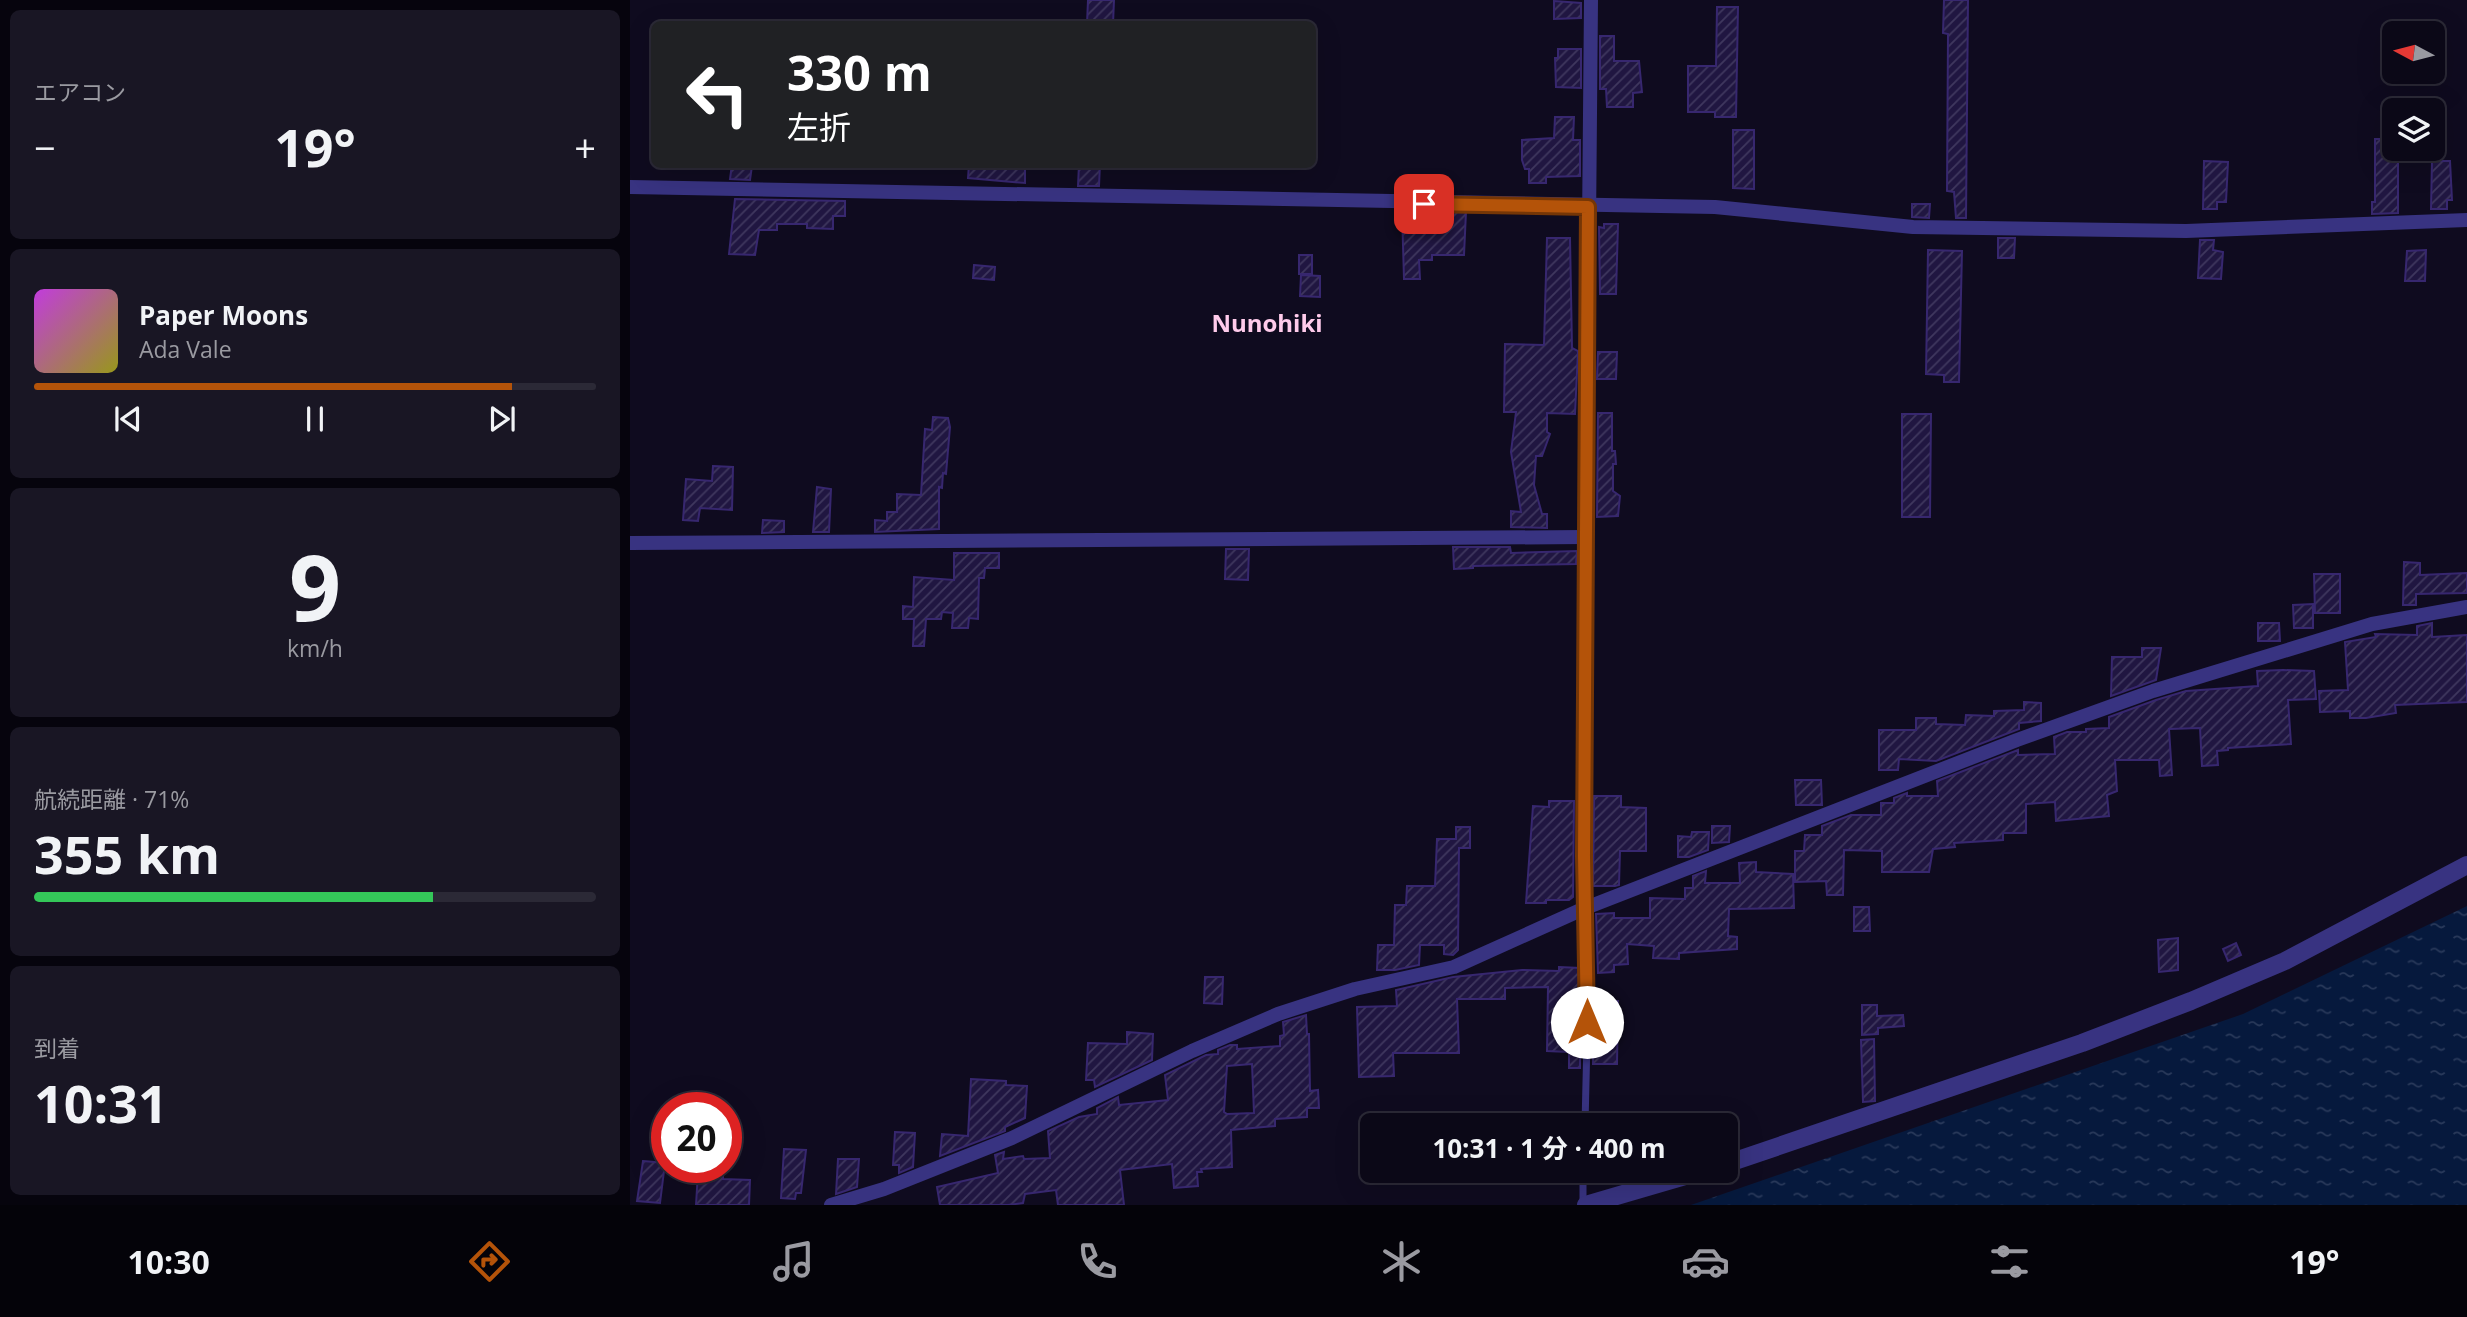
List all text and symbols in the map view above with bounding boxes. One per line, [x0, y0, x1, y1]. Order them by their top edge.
north arrow [2382, 21, 2445, 84]
map controls [2382, 21, 2445, 161]
text: 330 m [787, 39, 932, 105]
icon: left [672, 49, 763, 140]
text: エアコン [34, 76, 126, 108]
button: layers [2382, 98, 2445, 161]
text: 左折 [787, 105, 851, 148]
text: 19° [274, 111, 356, 182]
text: − [34, 121, 56, 173]
text: + [574, 121, 596, 173]
pin [1394, 174, 1454, 234]
icon: arrive [1405, 185, 1443, 223]
text: Paper Moons [139, 297, 308, 333]
district label: Nunohiki [1211, 306, 1323, 339]
text: Ada Vale [139, 333, 232, 365]
icon: previous [109, 400, 147, 438]
icon: pause [296, 400, 334, 438]
icon: next [483, 400, 521, 438]
text: 9 [289, 524, 341, 648]
text: km/h [287, 632, 343, 664]
text: 航続距離 · 71% [34, 783, 189, 815]
text: 355 km [34, 818, 220, 889]
position arrow [1550, 985, 1624, 1059]
text: 到着 [34, 1032, 80, 1064]
text: 10:31 [34, 1067, 168, 1138]
speed limit sign: 20 [651, 1092, 742, 1183]
text: 10:31 · 1 分 · 400 m [1432, 1130, 1666, 1166]
icon: directions [465, 1237, 514, 1286]
icon: music [769, 1237, 818, 1286]
icon: phone [1073, 1237, 1122, 1286]
icon: climate [1377, 1237, 1426, 1286]
icon: car [1681, 1237, 1730, 1286]
icon: filters [1985, 1237, 2034, 1286]
text: 10:30 [128, 1240, 210, 1283]
text: 19° [2289, 1240, 2339, 1283]

